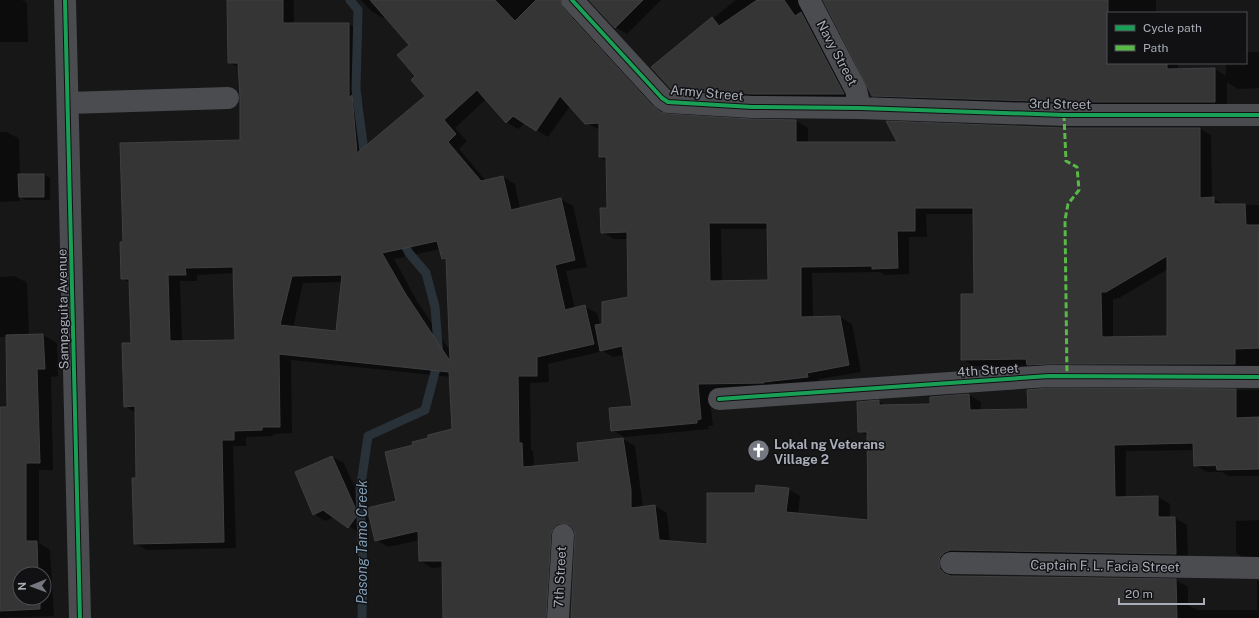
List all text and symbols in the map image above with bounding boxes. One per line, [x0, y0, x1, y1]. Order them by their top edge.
legend [1107, 12, 1247, 64]
street label: Navy Street [814, 18, 860, 88]
text: Cycle path [1143, 21, 1202, 35]
text: Path [1143, 41, 1169, 55]
street label: Army Street [670, 82, 744, 104]
street label: 3rd Street [1029, 96, 1091, 112]
street label: Sampaguita Avenue [54, 249, 72, 369]
street label: 4th Street [957, 360, 1019, 380]
place label: Lokal ng Veterans Village 2 [774, 437, 885, 467]
church icon: Lokal ng Veterans Village 2 [745, 438, 771, 464]
water label: Pasong Tamo Creek [354, 480, 370, 604]
street label: 7th Street [551, 546, 569, 608]
street label: Captain F. L. Facia Street [1030, 557, 1180, 575]
north arrow [12, 566, 52, 606]
scale bar [1119, 580, 1204, 606]
text: N [16, 582, 28, 591]
text: 20 m [1125, 587, 1153, 601]

